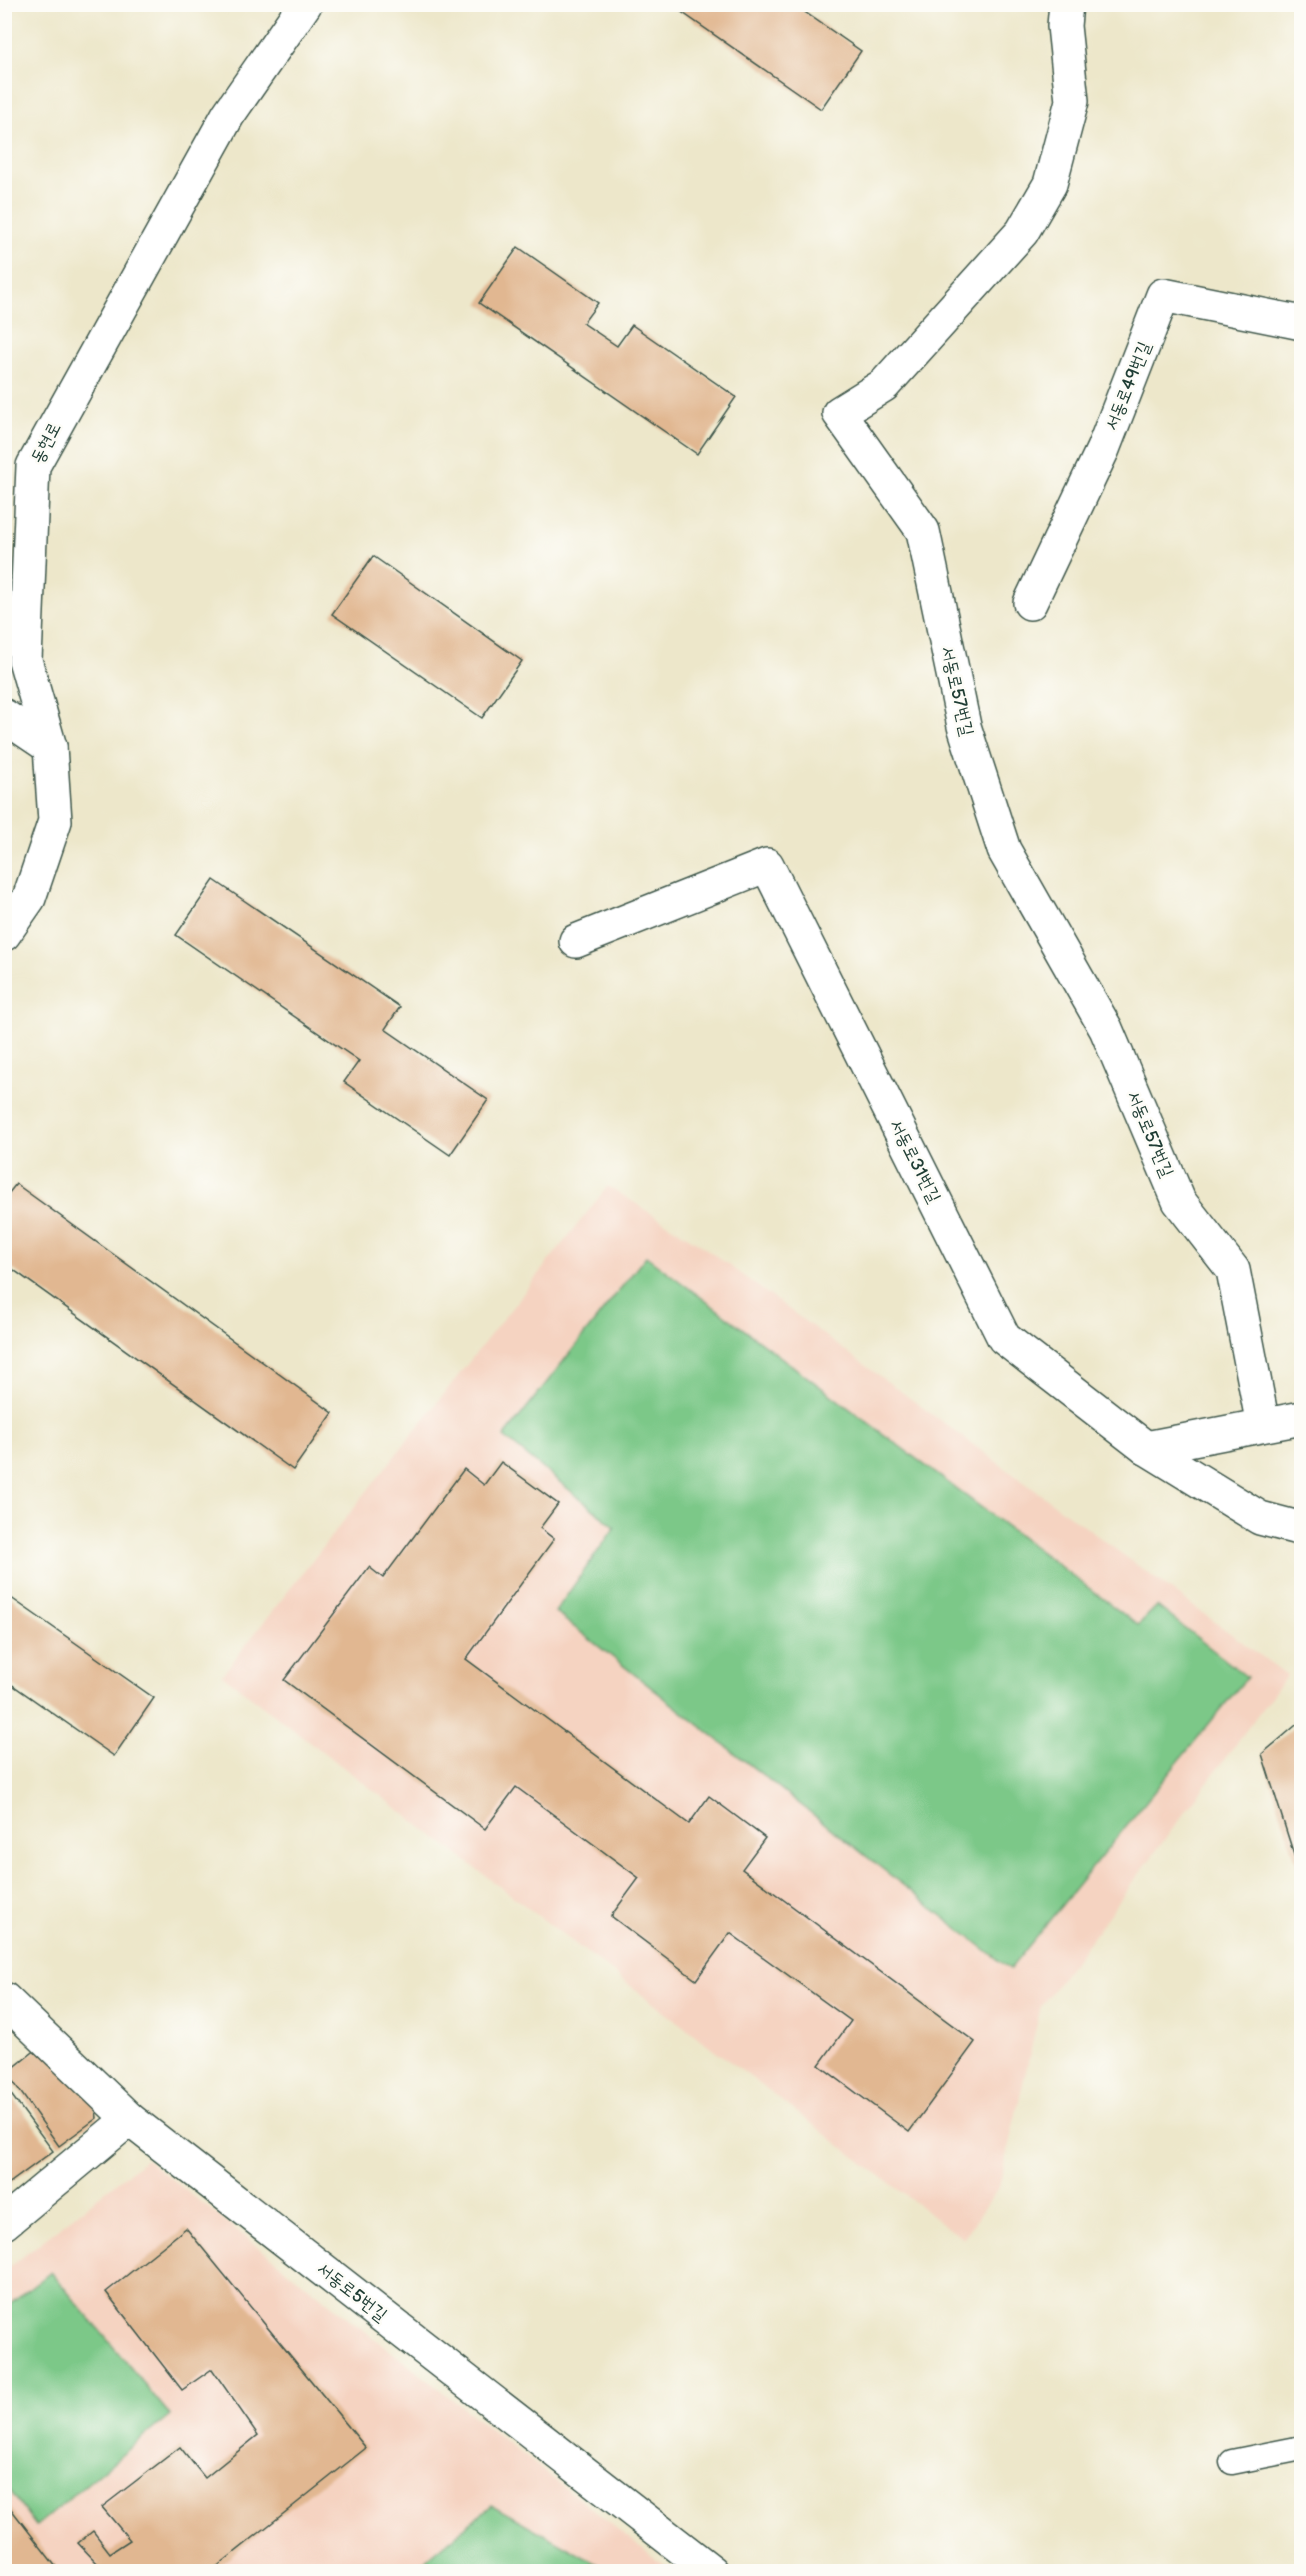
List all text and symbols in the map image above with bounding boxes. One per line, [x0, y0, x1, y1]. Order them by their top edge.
street label: 서동로49번길 [1101, 338, 1155, 433]
street label: 동현로 [27, 419, 65, 467]
street label: 서동로57번길 [936, 644, 978, 738]
street label: 서동로57번길 [1122, 1088, 1178, 1181]
street label: 서동로31번길 [885, 1116, 945, 1207]
street label: 서동로5번길 [313, 2258, 391, 2326]

